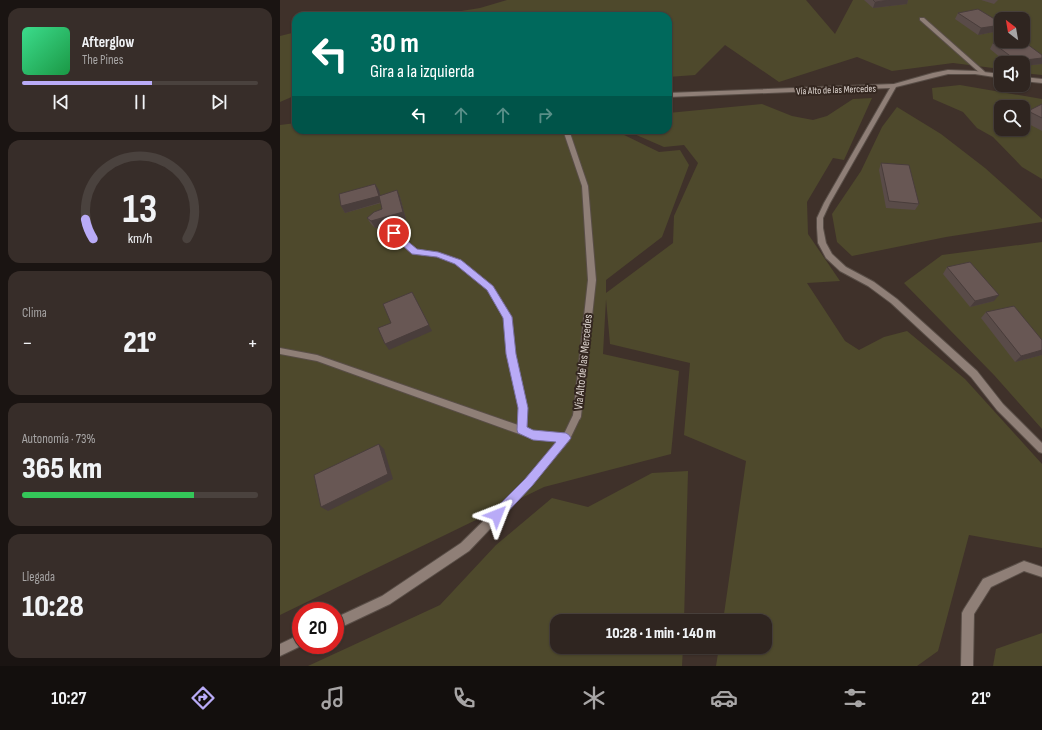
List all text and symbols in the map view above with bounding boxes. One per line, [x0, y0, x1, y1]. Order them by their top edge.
north arrow [994, 12, 1030, 48]
map controls [994, 12, 1030, 136]
text: 30 m [370, 27, 419, 60]
icon: left [304, 28, 356, 80]
text: Afterglow [82, 33, 134, 52]
text: The Pines [82, 52, 123, 68]
button: sound [994, 56, 1030, 92]
text: Gira a la izquierda [370, 61, 474, 82]
street label: Vía Alto de las Mercedes [796, 83, 877, 97]
icon: previous [50, 91, 72, 113]
icon: pause [129, 91, 151, 113]
icon: next [208, 91, 230, 113]
button: search [994, 100, 1030, 136]
icon: left [408, 104, 430, 126]
icon: ahead [450, 104, 472, 126]
icon: ahead [492, 104, 514, 126]
icon: right [534, 104, 556, 126]
text: 13 [123, 185, 157, 234]
pin [377, 216, 411, 250]
icon: arrive [383, 222, 405, 244]
text: km/h [128, 230, 152, 247]
text: Clima [22, 305, 47, 321]
street label: Vía Alto de las Mercedes [571, 314, 596, 411]
text: 21° [123, 325, 157, 361]
text: − [22, 330, 33, 357]
text: + [247, 330, 258, 357]
text: Autonomía · 73% [22, 431, 96, 447]
text: 365 km [22, 451, 102, 487]
position arrow [476, 494, 518, 536]
text: Llegada [22, 569, 55, 585]
text: 10:28 [22, 589, 84, 625]
speed limit sign: 20 [292, 602, 344, 654]
text: 10:28 · 1 min · 140 m [606, 624, 716, 643]
icon: directions [189, 684, 217, 712]
icon: music [319, 684, 347, 712]
icon: phone [450, 684, 478, 712]
icon: climate [580, 684, 608, 712]
icon: car [710, 684, 738, 712]
icon: filters [841, 684, 869, 712]
text: 10:27 [51, 688, 86, 709]
text: 21° [971, 688, 991, 709]

